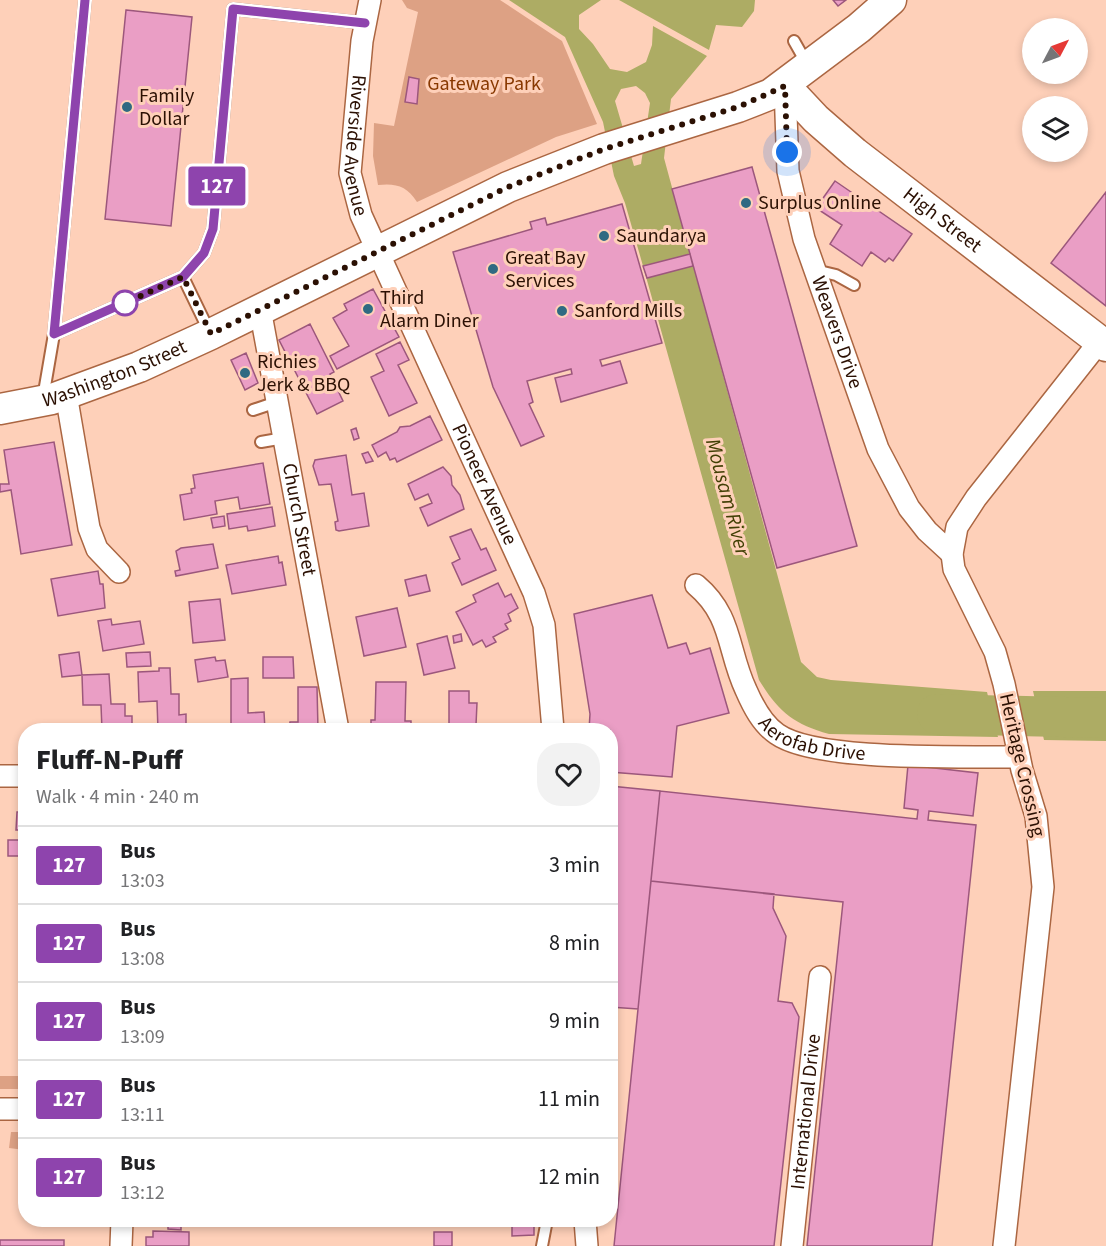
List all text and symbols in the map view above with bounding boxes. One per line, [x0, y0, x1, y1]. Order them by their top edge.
north arrow [1022, 18, 1088, 84]
map controls [1022, 18, 1088, 162]
park label: Gateway Park [427, 70, 541, 98]
street label: Riverside Avenue [336, 74, 375, 219]
place label: Family Dollar [139, 82, 195, 133]
button: layers [1022, 96, 1088, 162]
marker: Family Dollar [120, 100, 134, 114]
your location [772, 137, 802, 167]
line badge: 127 [182, 166, 252, 206]
text: 127 [200, 171, 234, 201]
street label: High Street [897, 181, 988, 260]
place label: Surplus Online [758, 189, 881, 217]
marker: Surplus Online [739, 196, 753, 210]
place label: Saundarya [616, 222, 706, 250]
marker: Saundarya [597, 229, 611, 243]
place label: Great Bay Services [505, 244, 586, 295]
marker: Great Bay Services [486, 262, 500, 276]
street label: Weavers Drive [804, 272, 870, 393]
place label: Third Alarm Diner [380, 284, 479, 335]
unlabelled marker [112, 290, 138, 316]
place label: Sanford Mills [574, 297, 682, 325]
marker: Third Alarm Diner [361, 302, 375, 316]
marker: Sanford Mills [555, 304, 569, 318]
street label: Washington Street [40, 333, 191, 415]
place label: Richies Jerk & BBQ [257, 348, 350, 399]
marker: Richies Jerk & BBQ [238, 366, 252, 380]
street label: Pioneer Avenue [444, 419, 524, 550]
water label: Mousam River [698, 435, 758, 560]
street label: Church Street [275, 461, 323, 578]
street label: Heritage Crossing [992, 690, 1052, 840]
street label: Aerofab Drive [751, 710, 867, 768]
text: Fluff-N-Puff [36, 740, 183, 780]
button: heart [537, 743, 600, 806]
text: Walk · 4 min · 240 m [36, 783, 199, 811]
text: Bus [120, 835, 156, 867]
text: 3 min [549, 849, 600, 881]
text: 127 [52, 850, 86, 880]
text: 13:03 [120, 867, 165, 895]
text: Bus [120, 913, 156, 945]
text: 8 min [549, 927, 600, 959]
text: 127 [52, 928, 86, 958]
text: 13:08 [120, 945, 165, 973]
text: Bus [120, 991, 156, 1023]
text: 9 min [549, 1005, 600, 1037]
text: 127 [52, 1006, 86, 1036]
text: 13:09 [120, 1023, 165, 1051]
street label: International Drive [784, 1032, 828, 1191]
text: Bus [120, 1069, 156, 1101]
text: 11 min [538, 1083, 600, 1115]
text: 127 [52, 1084, 86, 1114]
text: 13:11 [120, 1101, 165, 1129]
text: Bus [120, 1147, 156, 1179]
text: 12 min [538, 1161, 600, 1193]
text: 127 [52, 1162, 86, 1192]
text: 13:12 [120, 1179, 165, 1207]

